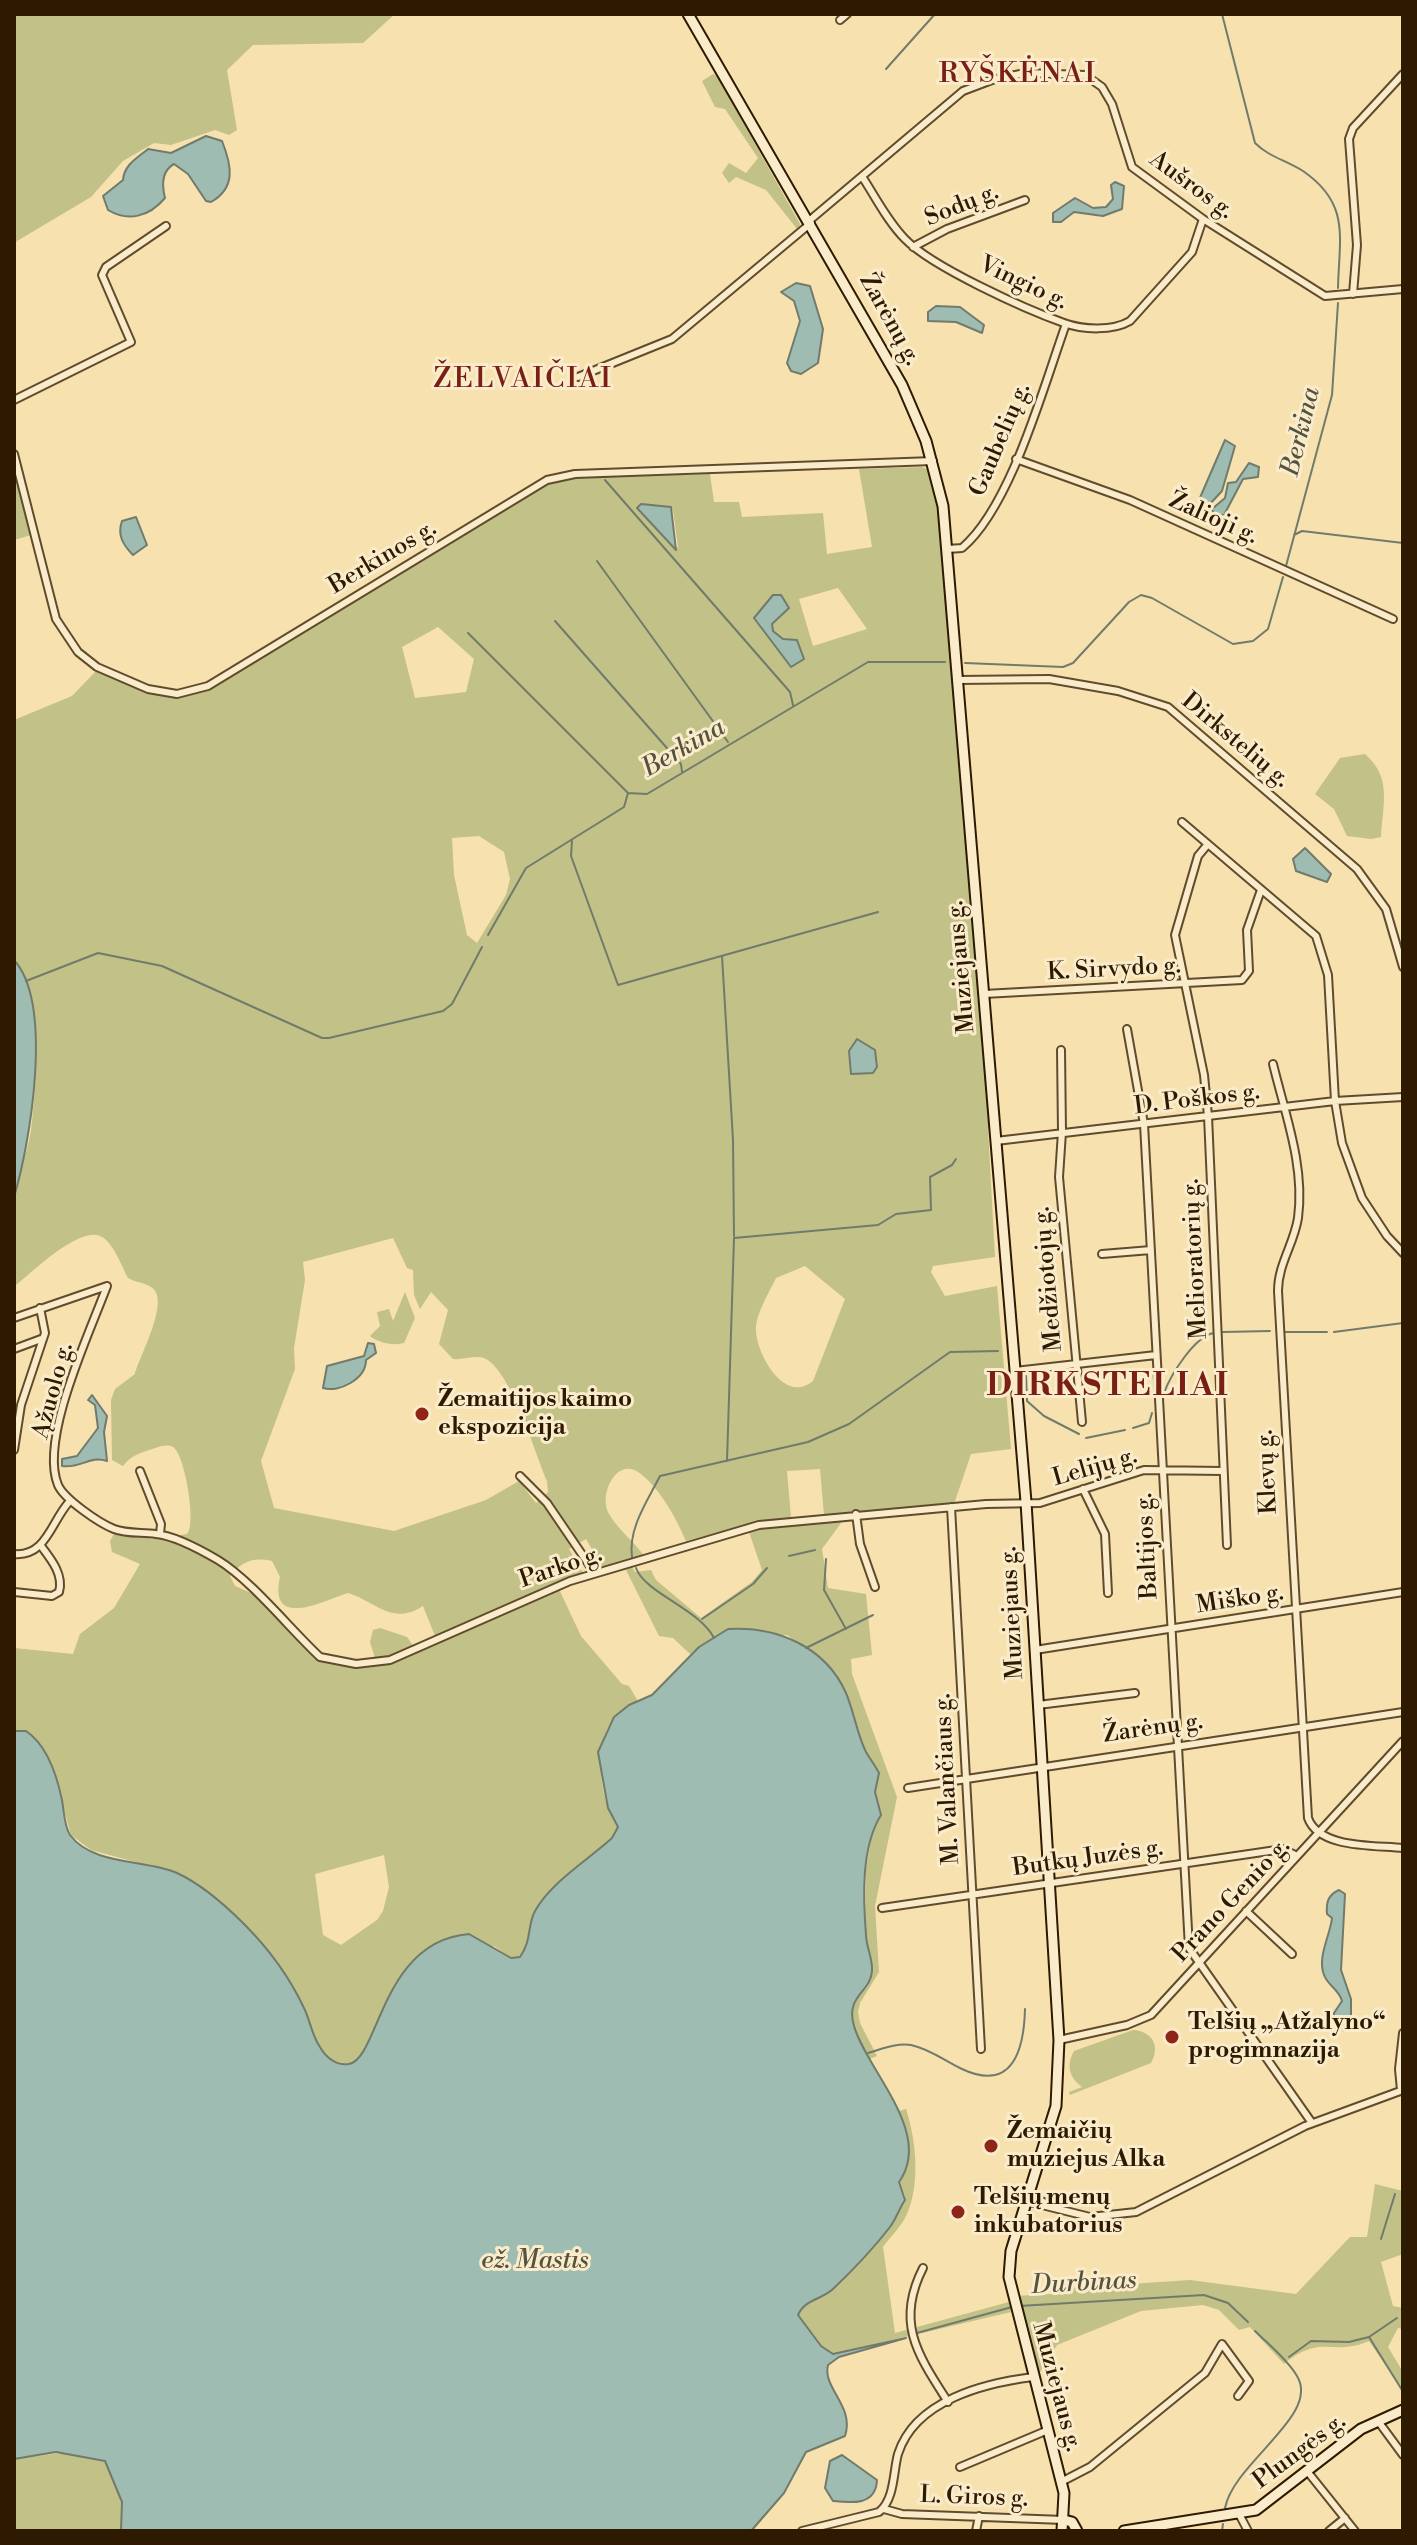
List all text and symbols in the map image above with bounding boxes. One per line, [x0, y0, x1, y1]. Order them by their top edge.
district label: RYŠKĖNAI [939, 58, 1097, 92]
street label: Aušros g. [1143, 146, 1239, 226]
street label: Sodų g. [921, 178, 1003, 234]
street label: Vingio g. [974, 251, 1072, 317]
street label: Žarėnų g. [852, 269, 926, 371]
district label: ŽELVAIČIAI [433, 363, 613, 397]
street label: Gaubelių g. [964, 379, 1038, 501]
water label: Berkina [1276, 384, 1328, 480]
street label: Žalioji g. [1164, 487, 1262, 551]
street label: Berkinos g. [324, 515, 442, 601]
street label: Dirkstelių g. [1175, 687, 1295, 795]
water label: Berkina [637, 713, 731, 785]
street label: Muziejaus g. [942, 899, 982, 1035]
street label: K. Sirvydo g. [1046, 952, 1182, 988]
street label: D. Poškos g. [1133, 1078, 1261, 1122]
street label: Melioratorių g. [1177, 1178, 1215, 1340]
street label: Medžiotojų g. [1028, 1205, 1070, 1353]
street label: Ąžuolo g. [27, 1340, 81, 1442]
district label: DIRKSTELIAI [986, 1368, 1230, 1406]
place label: Žemaitijos kaimo ekspozicija [438, 1386, 632, 1442]
marker: Žemaitijos kaimo ekspozicija [413, 1405, 431, 1423]
street label: Klevų g. [1251, 1429, 1285, 1515]
street label: Lelijų g. [1049, 1442, 1141, 1494]
street label: Baltijos g. [1131, 1492, 1165, 1600]
street label: Parko g. [516, 1540, 606, 1596]
street label: Muziejaus g. [995, 1546, 1031, 1680]
street label: Miško g. [1194, 1579, 1286, 1621]
street label: M. Valančiaus g. [929, 1693, 967, 1865]
street label: Žarėnų g. [1101, 1708, 1205, 1750]
street label: Prano Genio g. [1167, 1833, 1297, 1969]
street label: Butkų Juzės g. [1011, 1834, 1165, 1884]
place label: Telšių „Atžalyno“ progimnazija [1188, 2009, 1386, 2065]
marker: Telšių „Atžalyno“ progimnazija [1163, 2028, 1181, 2046]
place label: Žemaičių muziejus Alka [1007, 2118, 1165, 2174]
marker: Žemaičių muziejus Alka [982, 2137, 1000, 2155]
place label: Telšių menų inkubatorius [974, 2184, 1122, 2240]
marker: Telšių menų inkubatorius [949, 2203, 967, 2221]
water label: ež. Mastis [481, 2246, 589, 2278]
water label: Durbinas [1031, 2266, 1137, 2302]
street label: Muziejaus g. [1025, 2319, 1087, 2455]
street label: Plungės g. [1248, 2408, 1352, 2496]
street label: L. Giros g. [919, 2482, 1029, 2514]

